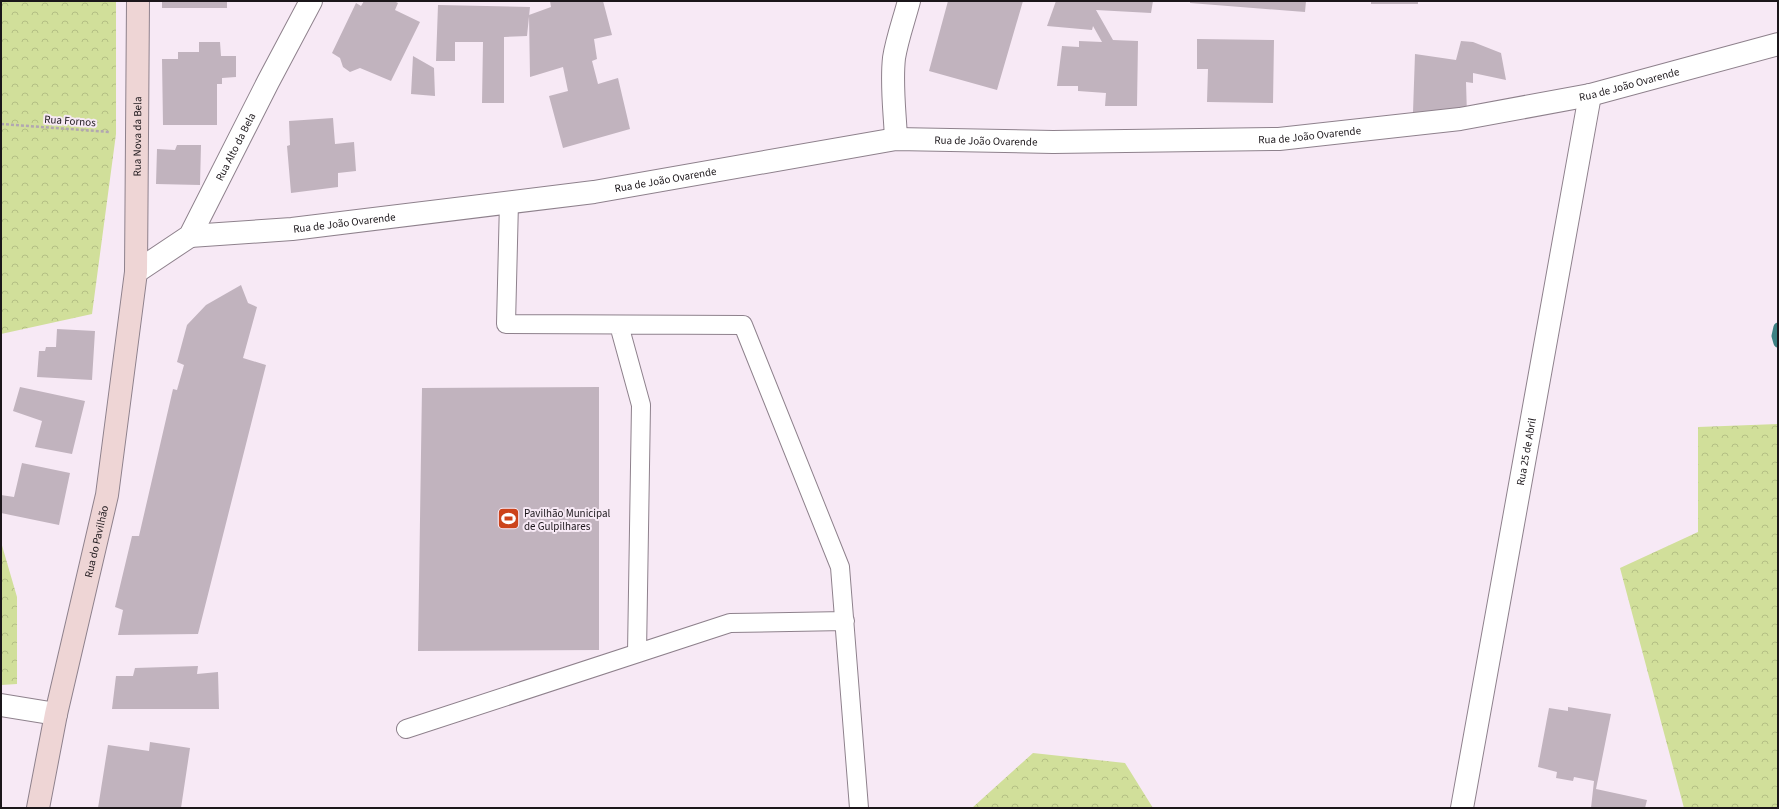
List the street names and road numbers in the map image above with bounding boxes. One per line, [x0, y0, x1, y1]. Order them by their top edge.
street label: Rua de João Ovarende [1578, 64, 1681, 104]
street label: Rua Nova da Bela [129, 96, 145, 176]
street label: Rua Alto da Bela [212, 110, 259, 183]
street label: Rua Fornos [44, 112, 97, 130]
street label: Rua de João Ovarende [1258, 122, 1362, 147]
street label: Rua de João Ovarende [934, 132, 1038, 149]
street label: Rua de João Ovarende [613, 163, 718, 196]
street label: Rua de João Ovarende [292, 209, 397, 236]
street label: Rua 25 de Abril [1513, 417, 1539, 487]
street label: Rua do Pavilhão [81, 504, 112, 579]

